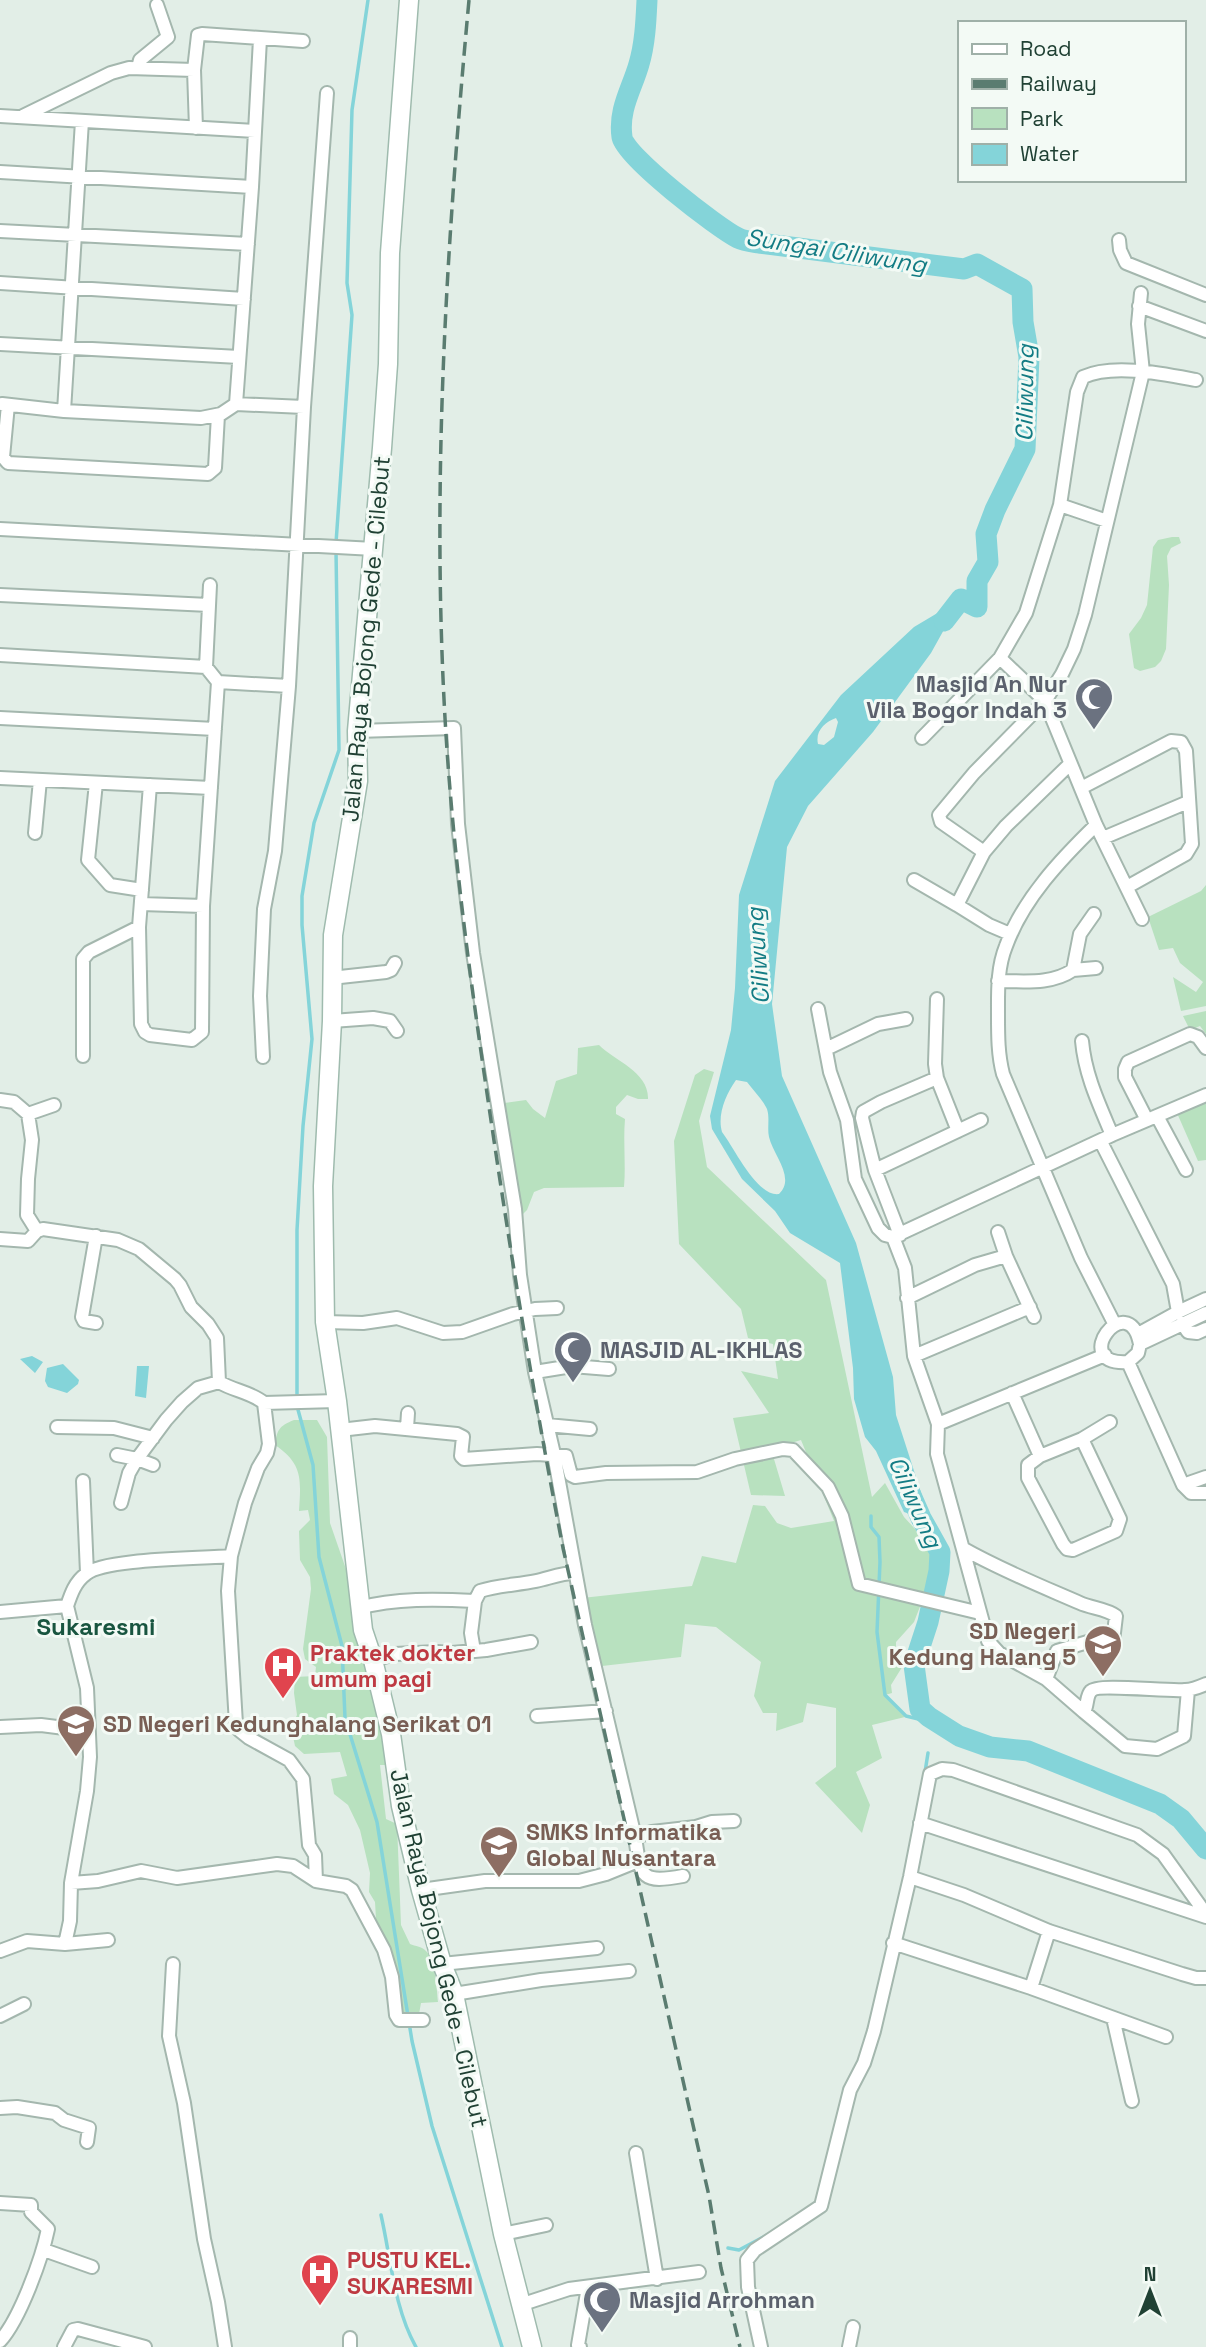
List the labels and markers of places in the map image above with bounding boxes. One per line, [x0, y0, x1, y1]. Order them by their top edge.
place label: Masjid An Nur Vila Bogor Indah 3 [866, 669, 1067, 725]
mosque icon: Masjid An Nur Vila Bogor Indah 3 [1073, 676, 1115, 731]
mosque icon: MASJID AL-IKHLAS [552, 1329, 594, 1384]
place label: MASJID AL-IKHLAS [600, 1335, 803, 1365]
place label: SD Negeri Kedung Halang 5 [889, 1616, 1076, 1672]
school or university icon: SD Negeri Kedung Halang 5 [1082, 1623, 1124, 1678]
place label: Praktek dokter umum pagi [310, 1638, 475, 1694]
hospital icon: Praktek dokter umum pagi [262, 1645, 304, 1700]
school or university icon: SD Negeri Kedunghalang Serikat 01 [55, 1703, 97, 1758]
place label: SD Negeri Kedunghalang Serikat 01 [103, 1709, 492, 1739]
place label: SMKS Informatika Global Nusantara [526, 1817, 722, 1873]
school or university icon: SMKS Informatika Global Nusantara [478, 1824, 520, 1879]
place label: PUSTU KEL. SUKARESMI [347, 2245, 473, 2301]
hospital icon: PUSTU KEL. SUKARESMI [299, 2252, 341, 2307]
mosque icon: Masjid Arrohman [581, 2279, 623, 2334]
place label: Masjid Arrohman [629, 2285, 815, 2315]

